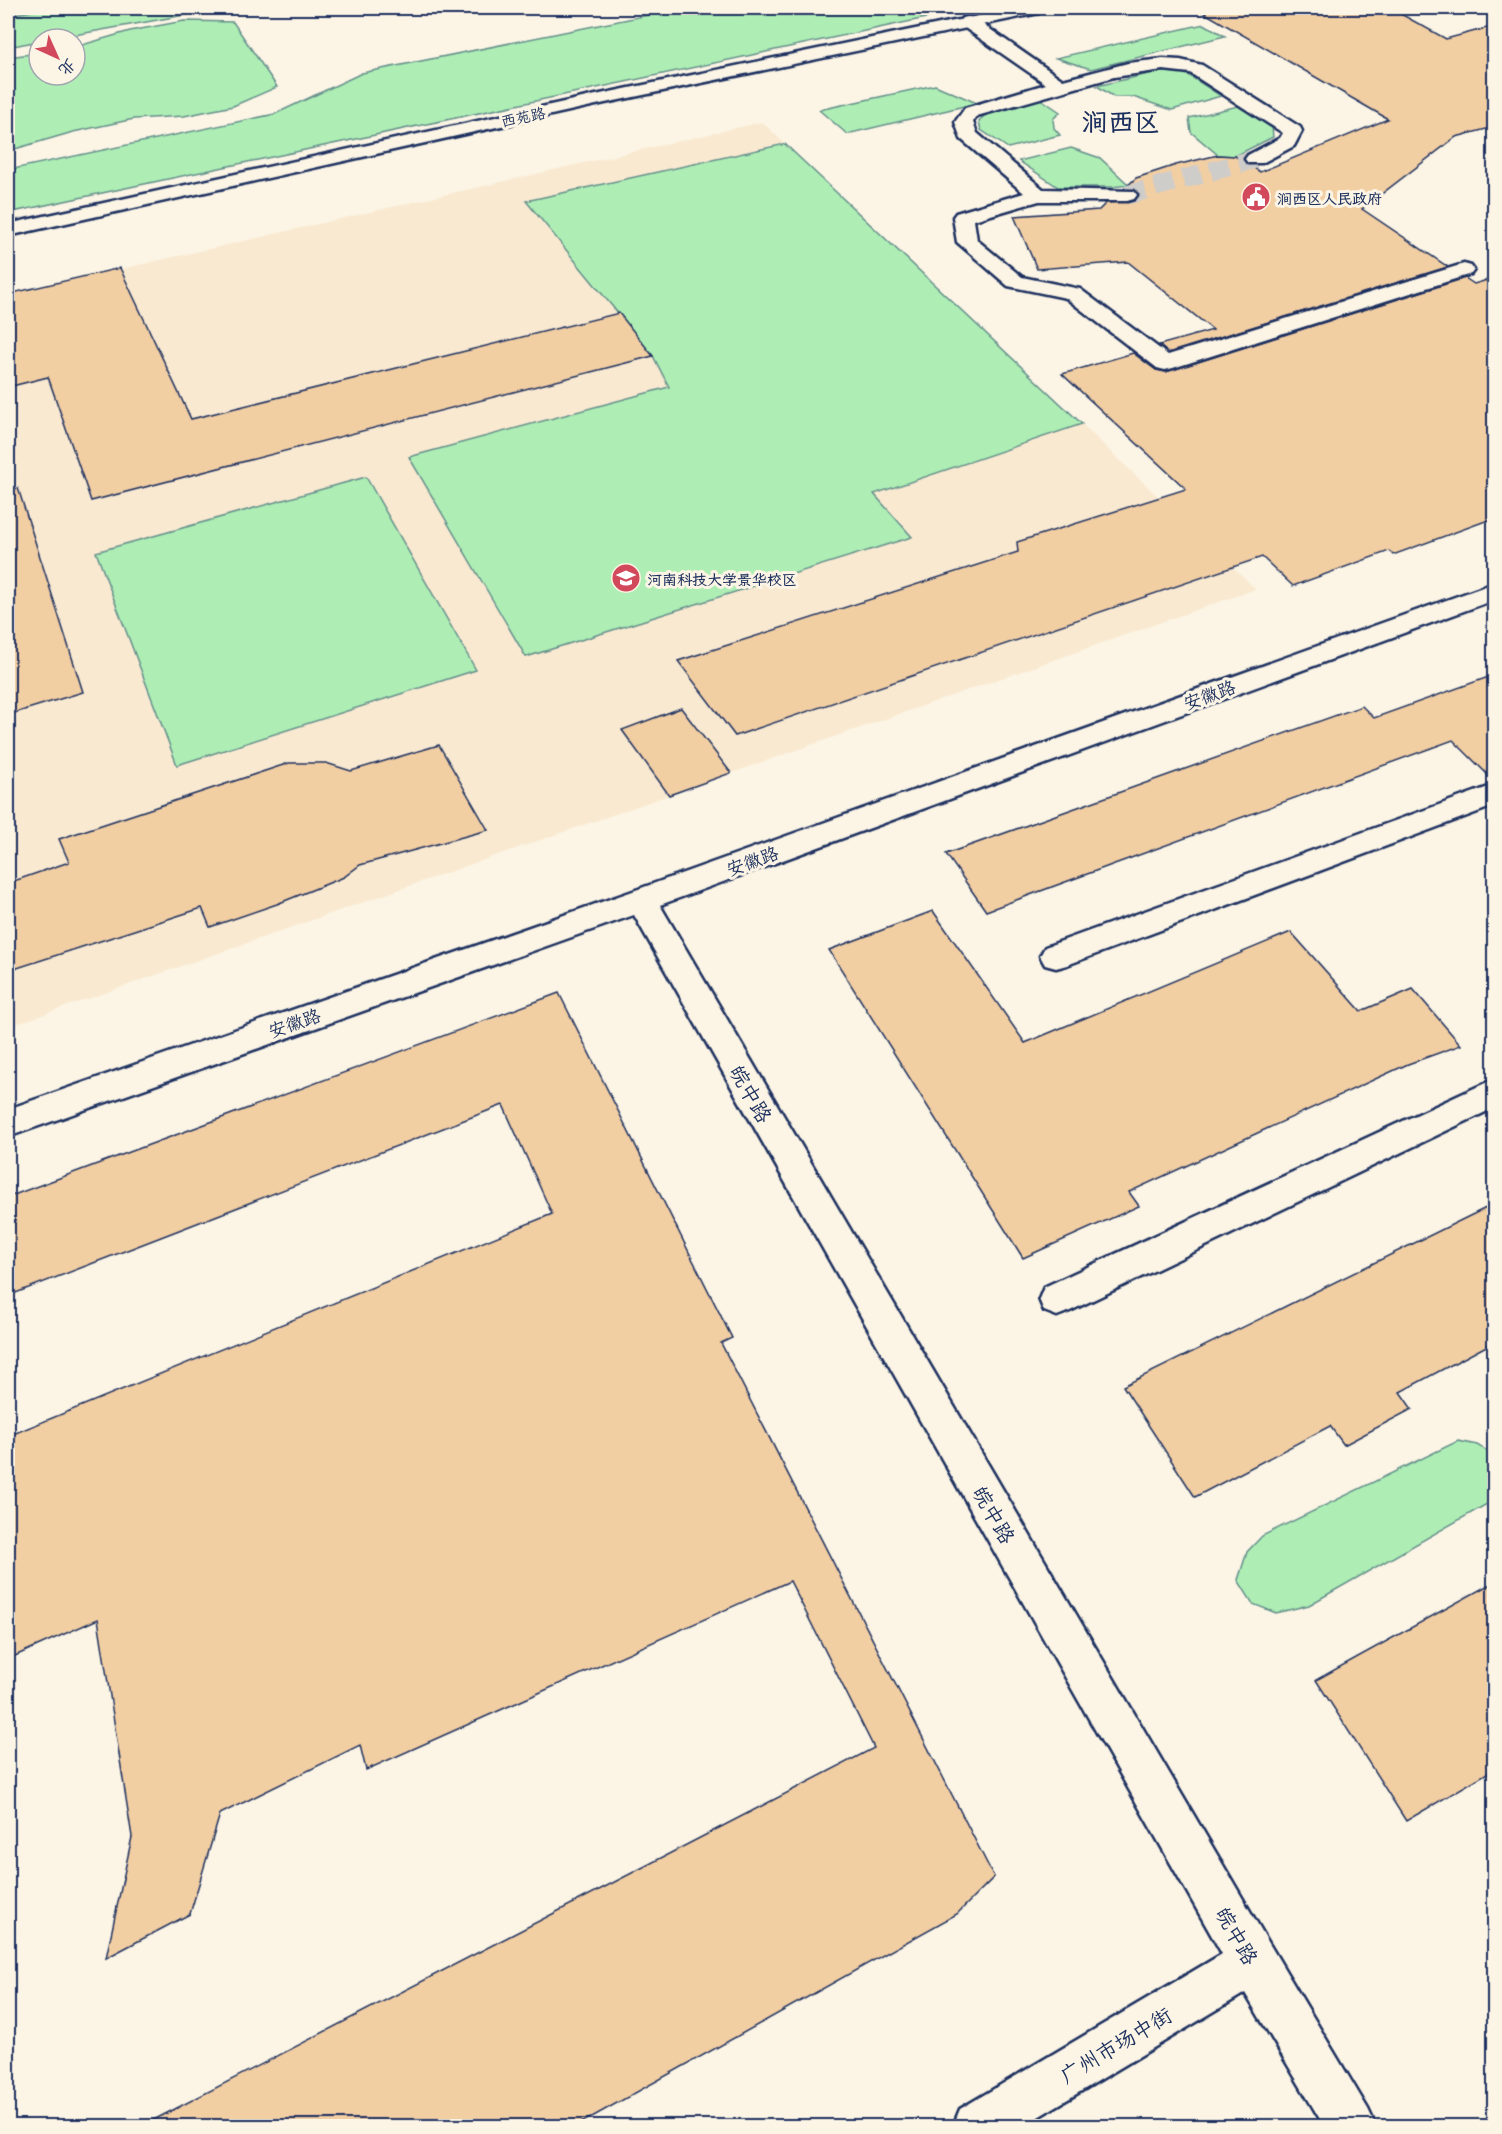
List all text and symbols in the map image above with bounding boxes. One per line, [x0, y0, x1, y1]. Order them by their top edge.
north arrow [27, 27, 87, 87]
text: 北 [54, 54, 82, 82]
street label: 西苑路 [499, 100, 547, 132]
district label: 涧西区 [1082, 101, 1160, 140]
public building icon: 涧西区人民政府 [1240, 181, 1272, 213]
place label: 涧西区人民政府 [1277, 186, 1382, 209]
school or university icon: 河南科技大学景华校区 [610, 562, 642, 594]
place label: 河南科技大学景华校区 [647, 567, 797, 590]
street label: 安徽路 [1179, 672, 1239, 716]
street label: 安徽路 [722, 838, 782, 882]
street label: 安徽路 [264, 1000, 324, 1044]
street label: 皖中路 [722, 1058, 782, 1128]
street label: 皖中路 [965, 1479, 1025, 1549]
street label: 皖中路 [1208, 1900, 1268, 1970]
street label: 广州市场中街 [1053, 1998, 1177, 2090]

